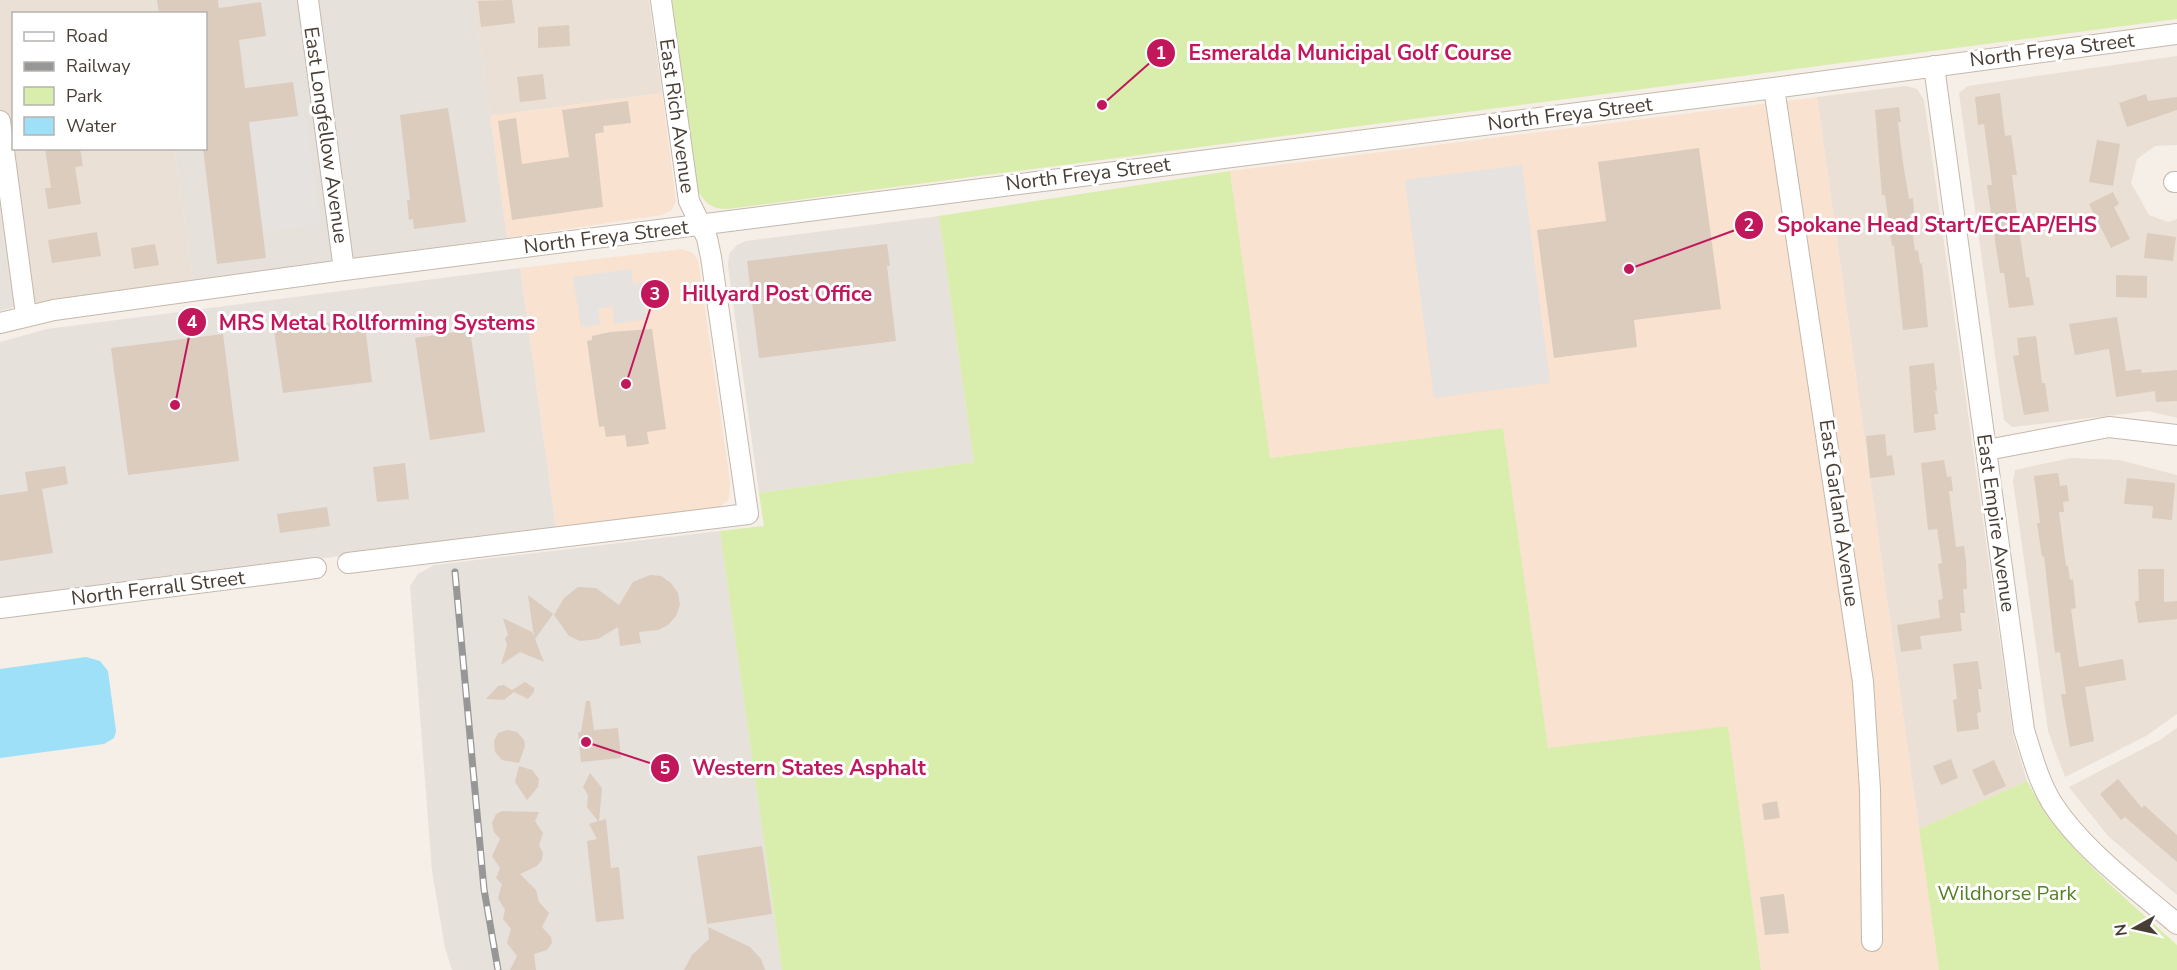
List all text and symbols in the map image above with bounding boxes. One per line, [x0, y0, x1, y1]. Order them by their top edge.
legend [12, 12, 207, 150]
text: Road [66, 24, 108, 48]
street label: East Longfellow Avenue [297, 25, 355, 245]
street label: North Freya Street [1968, 26, 2137, 74]
callout: Esmeralda Municipal Golf Course [1146, 33, 1523, 72]
street label: East Rich Avenue [653, 37, 701, 195]
text: Esmeralda Municipal Golf Course [1188, 39, 1512, 67]
text: 1 [1156, 41, 1166, 65]
text: Railway [66, 54, 131, 78]
text: Park [66, 84, 103, 108]
street label: North Freya Street [1486, 90, 1655, 138]
text: Water [66, 114, 117, 138]
street label: North Freya Street [1004, 150, 1173, 198]
callout: Spokane Head Start/ECEAP/EHS [1734, 205, 2109, 244]
text: Spokane Head Start/ECEAP/EHS [1777, 211, 2097, 239]
street label: North Freya Street [522, 213, 691, 261]
text: 2 [1744, 213, 1754, 237]
callout: Hillyard Post Office [640, 274, 884, 313]
text: Hillyard Post Office [682, 280, 872, 308]
text: 3 [650, 282, 660, 306]
callout: MRS Metal Rollforming Systems [177, 303, 547, 342]
text: MRS Metal Rollforming Systems [219, 309, 535, 337]
text: 4 [187, 310, 198, 334]
street label: East Garland Avenue [1812, 418, 1866, 608]
street label: East Empire Avenue [1970, 432, 2022, 614]
street label: North Ferrall Street [70, 564, 247, 612]
callout: Western States Asphalt [650, 749, 938, 788]
text: Western States Asphalt [692, 754, 927, 782]
text: 5 [660, 756, 671, 780]
park label: Wildhorse Park [1937, 880, 2078, 907]
north arrow [2105, 898, 2165, 958]
text: N [2109, 922, 2133, 937]

